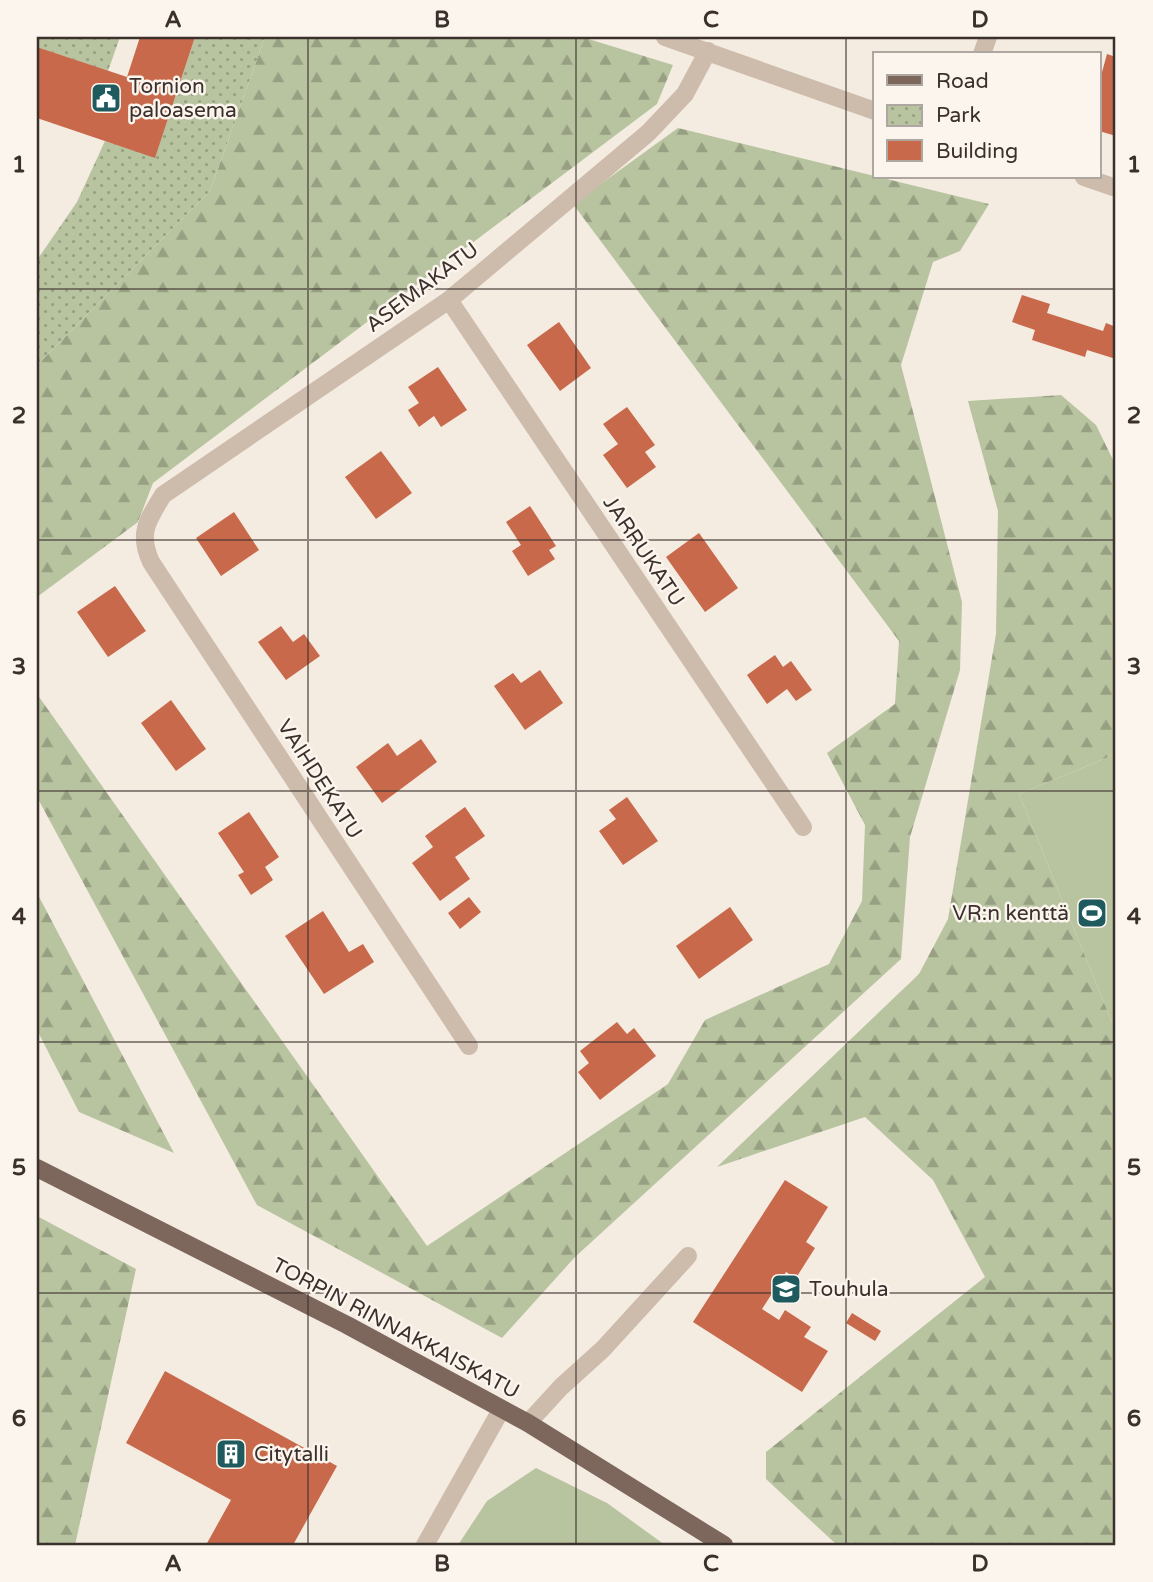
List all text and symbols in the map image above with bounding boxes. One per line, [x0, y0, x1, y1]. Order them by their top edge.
text: A [164, 6, 182, 34]
text: B [434, 6, 450, 34]
text: C [703, 6, 719, 34]
text: D [971, 6, 989, 34]
legend [873, 52, 1100, 178]
text: Road [936, 69, 989, 94]
place label: Tornion paloasema [129, 74, 237, 123]
public building icon: Tornion paloasema [89, 81, 123, 115]
text: Park [936, 103, 981, 128]
text: Building [936, 139, 1018, 164]
text: 1 [12, 151, 26, 179]
text: 1 [1127, 151, 1141, 179]
street label: ASEMAKATU [361, 237, 484, 338]
text: 2 [12, 402, 26, 430]
text: 2 [1127, 402, 1141, 430]
street label: JARRUKATU [597, 491, 690, 611]
text: 3 [12, 653, 26, 681]
text: 3 [1127, 653, 1141, 681]
street label: VAIHDEKATU [272, 715, 367, 844]
sports icon: VR:n kenttä [1075, 896, 1109, 930]
place label: VR:n kenttä [952, 901, 1069, 926]
text: 4 [12, 903, 27, 931]
text: 4 [1127, 903, 1142, 931]
text: 5 [12, 1154, 26, 1182]
text: 5 [1127, 1154, 1141, 1182]
street label: TORPIN RINNAKKAISKATU [268, 1253, 524, 1404]
school or university icon: Touhula [769, 1272, 803, 1306]
place label: Touhula [809, 1277, 889, 1302]
text: 6 [12, 1405, 26, 1433]
text: 6 [1127, 1405, 1141, 1433]
building icon: Citytalli [214, 1437, 248, 1471]
place label: Citytalli [254, 1442, 329, 1467]
text: A [164, 1550, 182, 1578]
text: B [434, 1550, 450, 1578]
text: C [703, 1550, 719, 1578]
text: D [971, 1550, 989, 1578]

